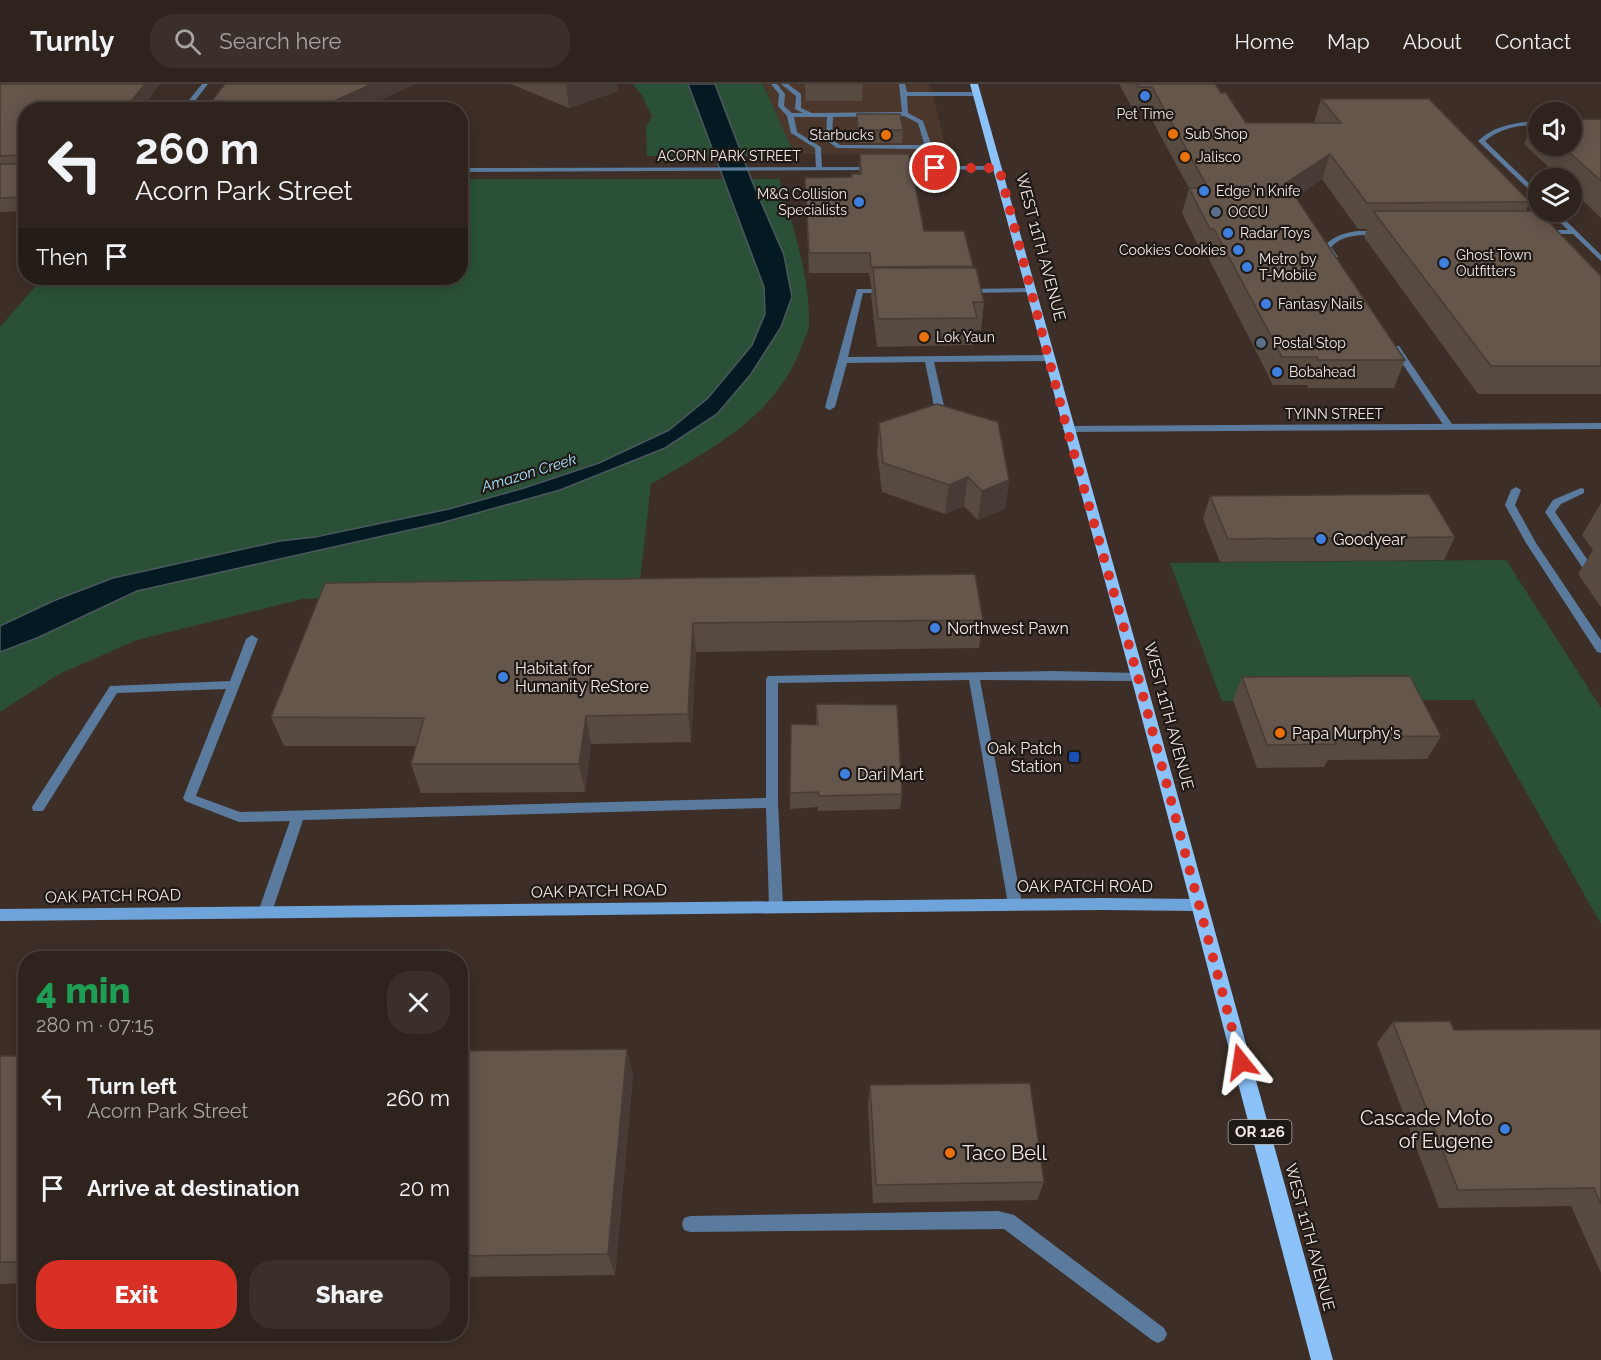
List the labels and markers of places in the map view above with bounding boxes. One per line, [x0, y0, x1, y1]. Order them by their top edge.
marker: Pet Time [1138, 89, 1152, 103]
place label: Pet Time [1116, 106, 1174, 122]
place label: Sub Shop [1185, 126, 1248, 142]
place label: Starbucks [810, 127, 874, 143]
marker: Sub Shop [1166, 127, 1180, 141]
marker: Starbucks [879, 128, 893, 142]
pin [909, 142, 960, 193]
place label: Jalisco [1197, 149, 1241, 165]
marker: Jalisco [1178, 150, 1192, 164]
place label: Edge 'n Knife [1216, 183, 1301, 199]
marker: Edge 'n Knife [1197, 184, 1211, 198]
place label: M&G Collision Specialists [757, 186, 847, 218]
marker: M&G Collision Specialists [852, 195, 866, 209]
place label: OCCU [1228, 204, 1268, 220]
marker: OCCU [1209, 205, 1223, 219]
place label: Radar Toys [1240, 225, 1310, 241]
marker: Radar Toys [1221, 226, 1235, 240]
place label: Cookies Cookies [1119, 242, 1226, 258]
marker: Cookies Cookies [1231, 243, 1245, 257]
place label: Ghost Town Outfitters [1456, 247, 1532, 279]
place label: Metro by T-Mobile [1259, 251, 1317, 283]
marker: Ghost Town Outfitters [1437, 256, 1451, 270]
marker: Metro by T-Mobile [1240, 260, 1254, 274]
place label: Fantasy Nails [1278, 296, 1363, 312]
marker: Fantasy Nails [1259, 297, 1273, 311]
place label: Lok Yaun [936, 329, 995, 345]
marker: Lok Yaun [917, 330, 931, 344]
place label: Postal Stop [1273, 335, 1346, 351]
marker: Postal Stop [1254, 336, 1268, 350]
place label: Bobahead [1289, 364, 1356, 380]
marker: Bobahead [1270, 365, 1284, 379]
place label: Goodyear [1333, 530, 1406, 549]
marker: Goodyear [1314, 532, 1328, 546]
place label: Northwest Pawn [947, 619, 1069, 638]
marker: Northwest Pawn [928, 621, 942, 635]
place label: Habitat for Humanity ReStore [515, 659, 649, 696]
marker: Habitat for Humanity ReStore [496, 670, 510, 684]
place label: Papa Murphy's [1292, 724, 1401, 743]
marker: Papa Murphy's [1273, 726, 1287, 740]
place label: Oak Patch Station [987, 739, 1062, 776]
marker: Oak Patch Station [1067, 750, 1081, 764]
place label: Dari Mart [857, 765, 925, 784]
marker: Dari Mart [838, 767, 852, 781]
place label: Cascade Moto of Eugene [1360, 1106, 1493, 1153]
marker: Cascade Moto of Eugene [1498, 1122, 1512, 1136]
place label: Taco Bell [962, 1141, 1047, 1165]
marker: Taco Bell [943, 1146, 957, 1160]

